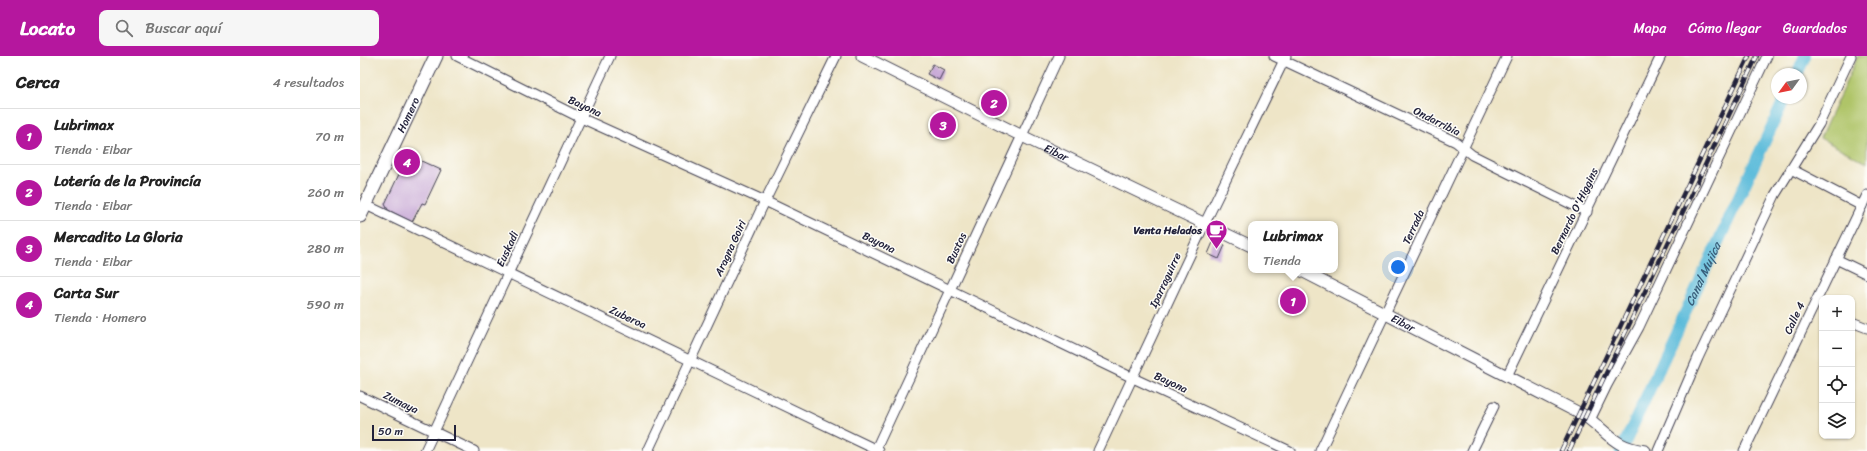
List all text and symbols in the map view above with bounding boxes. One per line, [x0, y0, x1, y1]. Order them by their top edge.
search box [99, 10, 379, 46]
text: Locato [20, 12, 75, 45]
text: Buscar aquí [145, 15, 222, 41]
text: Mapa [1633, 16, 1666, 41]
text: Cómo llegar [1688, 16, 1761, 41]
text: Guardados [1783, 16, 1847, 41]
icon: search [113, 17, 135, 39]
text: Cerca [16, 67, 59, 97]
north arrow [1771, 68, 1807, 104]
text: 4 resultados [273, 71, 344, 94]
pin: 2 [981, 88, 1007, 118]
street label: Bayona [565, 90, 605, 123]
street label: Homero [392, 94, 425, 136]
street label: Ondarribia [1410, 101, 1464, 142]
pin: 3 [930, 110, 956, 140]
text: Lubrimax [54, 112, 114, 138]
text: 1 [26, 125, 32, 148]
text: 70 m [315, 125, 344, 148]
text: Tienda · Eibar [54, 138, 132, 161]
street label: Eibar [1041, 139, 1073, 168]
pin: 4 [394, 147, 420, 177]
street label: Bernardo O'Higgins [1545, 164, 1604, 258]
text: Lotería de la Provincía [54, 168, 201, 194]
text: 2 [25, 181, 33, 204]
text: 260 m [308, 181, 344, 204]
text: Tienda · Eibar [54, 194, 132, 217]
street label: Terrada [1397, 206, 1430, 248]
street label: Aragna Goiri [709, 216, 752, 280]
cafe icon: Venta Helados [1204, 217, 1230, 250]
place label: Venta Helados [1133, 221, 1203, 240]
popup [1248, 221, 1338, 273]
text: Lubrimax [1263, 223, 1323, 249]
text: Mercadito La Gloria [54, 224, 182, 250]
street label: Bayona [859, 226, 899, 259]
street label: Euskadi [491, 227, 524, 270]
street label: Bustos [941, 229, 972, 267]
text: 3 [25, 237, 33, 260]
text: 280 m [307, 237, 344, 260]
water label: Canal Mujica [1679, 237, 1728, 310]
street label: Iparraguirre [1144, 249, 1187, 312]
text: Tienda [1263, 249, 1301, 272]
text: Tienda · Eibar [54, 250, 132, 273]
your location [1388, 257, 1408, 277]
text: Carta Sur [54, 280, 119, 306]
pin: 1 [1280, 286, 1306, 316]
text: 4 [25, 293, 33, 316]
text: 590 m [306, 293, 344, 316]
map controls [1819, 295, 1855, 439]
button: + [1819, 295, 1855, 331]
street label: Calle 4 [1779, 299, 1810, 338]
street label: Zuberoa [606, 301, 650, 335]
text: Tienda · Homero [54, 306, 146, 329]
street label: Eibar [1387, 309, 1420, 338]
button: − [1819, 331, 1855, 367]
street label: Bayona [1151, 366, 1191, 399]
button: locate [1819, 367, 1855, 403]
street label: Zumaya [380, 386, 422, 419]
button: layers [1819, 403, 1855, 439]
text: 50 m [378, 422, 403, 441]
scale bar [372, 423, 456, 442]

